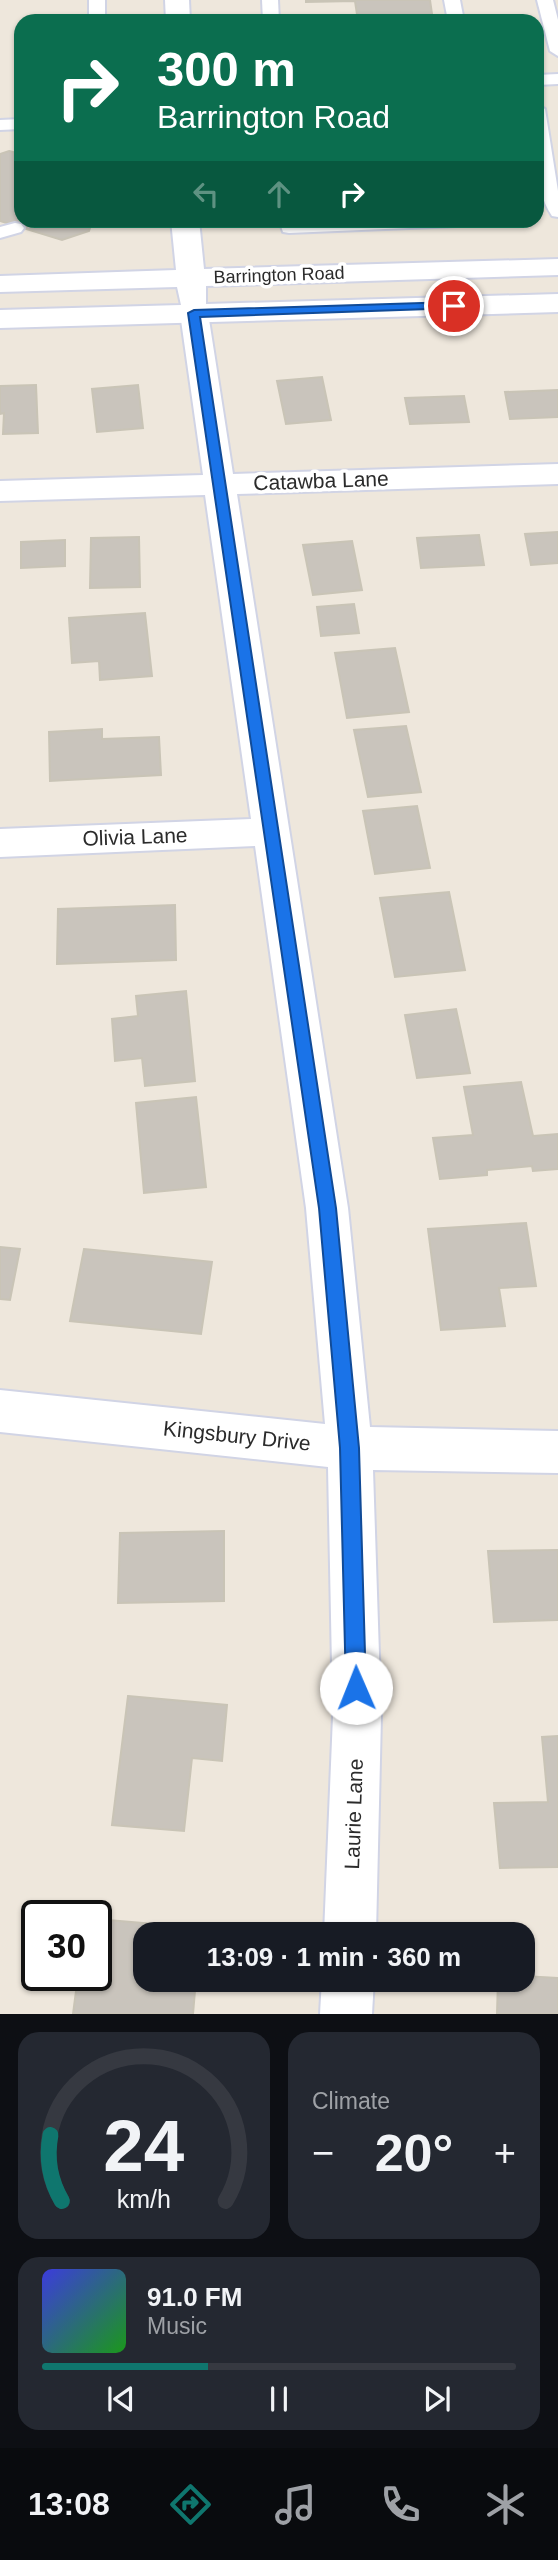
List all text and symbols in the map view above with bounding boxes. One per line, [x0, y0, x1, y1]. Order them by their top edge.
icon: right [42, 42, 133, 133]
text: 300 m [157, 42, 296, 96]
text: Barrington Road [157, 99, 390, 135]
icon: left [187, 175, 225, 213]
icon: ahead [260, 175, 298, 213]
icon: right [333, 175, 371, 213]
street label: Barrington Road [213, 263, 345, 287]
pin [424, 276, 484, 336]
icon: arrive [435, 287, 473, 325]
street label: Catawba Lane [253, 467, 389, 494]
street label: Olivia Lane [82, 823, 188, 850]
street label: Kingsbury Drive [162, 1416, 312, 1455]
position arrow [319, 1651, 393, 1725]
street label: Laurie Lane [340, 1758, 367, 1870]
speed limit sign: 30 [21, 1900, 112, 1991]
text: 13:09 · 1 min · 360 m [207, 1942, 461, 1972]
text: Climate [312, 2088, 390, 2114]
text: 24 [104, 2106, 185, 2187]
text: 20° [375, 2124, 453, 2182]
text: − [312, 2132, 334, 2174]
text: + [494, 2132, 516, 2174]
text: km/h [117, 2185, 171, 2213]
text: 91.0 FM [147, 2282, 242, 2312]
text: Music [147, 2313, 207, 2339]
icon: previous [102, 2380, 140, 2418]
icon: pause [260, 2380, 298, 2418]
icon: next [418, 2380, 456, 2418]
icon: directions [166, 2480, 215, 2529]
icon: music [271, 2480, 320, 2529]
icon: phone [376, 2480, 425, 2529]
icon: climate [481, 2480, 530, 2529]
text: 13:08 [28, 2486, 110, 2522]

